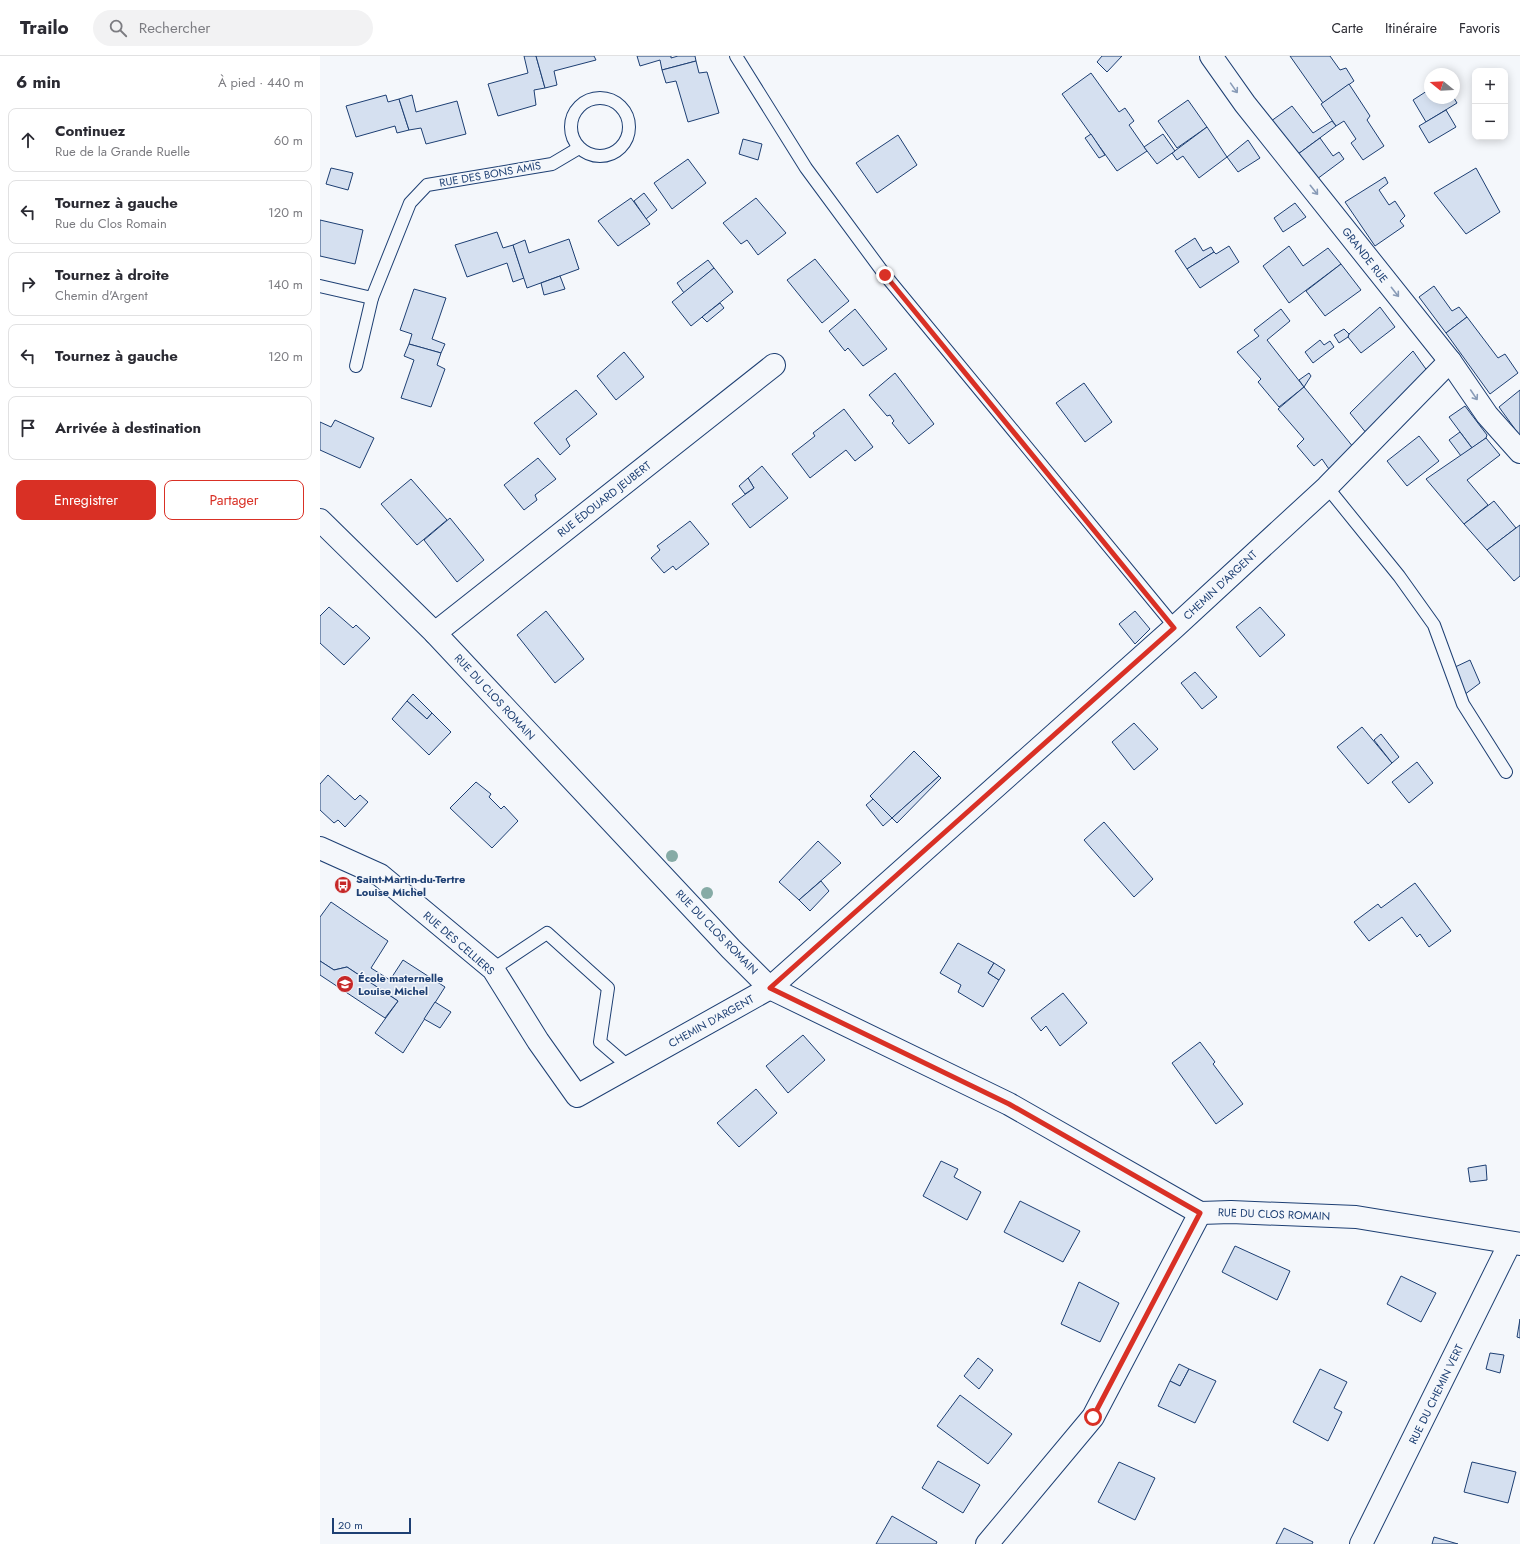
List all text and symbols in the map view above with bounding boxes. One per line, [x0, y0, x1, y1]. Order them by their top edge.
search box [93, 10, 373, 46]
text: Trailo [20, 14, 69, 41]
icon: search [107, 17, 129, 39]
text: Rechercher [139, 17, 211, 39]
text: Carte [1331, 18, 1363, 38]
text: Itinéraire [1385, 18, 1437, 38]
text: Favoris [1459, 18, 1500, 38]
north arrow [1424, 68, 1460, 104]
map controls [1472, 68, 1508, 140]
button: + [1472, 68, 1508, 104]
text: 6 min [16, 70, 61, 94]
text: À pied · 440 m [218, 73, 304, 92]
one-way arrow [1230, 82, 1238, 93]
button: − [1472, 104, 1508, 140]
text: Continuez [55, 120, 125, 142]
icon: ahead [17, 129, 39, 151]
text: 60 m [274, 131, 303, 150]
text: Rue de la Grande Ruelle [55, 142, 190, 161]
street label: RUE DES BONS AMIS [438, 157, 542, 191]
one-way arrow [1309, 185, 1318, 196]
text: Tournez à gauche [55, 192, 178, 214]
icon: left [17, 201, 39, 223]
text: 120 m [268, 203, 303, 222]
text: Rue du Clos Romain [55, 214, 167, 233]
street label: GRANDE RUE [1338, 224, 1392, 286]
text: Tournez à droite [55, 264, 169, 286]
route end [876, 266, 894, 284]
icon: right [17, 273, 39, 295]
text: 140 m [268, 275, 303, 294]
text: Chemin d'Argent [55, 286, 148, 305]
one-way arrow [1390, 286, 1399, 297]
icon: left [17, 345, 39, 367]
text: Tournez à gauche [55, 345, 178, 367]
text: 120 m [268, 347, 303, 366]
one-way arrow [1470, 389, 1478, 400]
icon: arrive [17, 417, 39, 439]
text: Arrivée à destination [55, 417, 201, 439]
street label: RUE ÉDOUARD JEUBERT [554, 457, 654, 541]
button: Enregistrer [16, 480, 156, 520]
button: Partager [164, 480, 304, 520]
street label: CHEMIN D'ARGENT [1180, 547, 1260, 623]
street label: RUE DU CLOS ROMAIN [451, 650, 539, 744]
place label: Saint-Martin-du-Tertre Louise Michel [356, 871, 465, 900]
bus stop icon: Saint-Martin-du-Tertre Louise Michel [333, 875, 353, 895]
street label: RUE DU CLOS ROMAIN [672, 886, 762, 978]
street label: RUE DES CELLIERS [420, 908, 498, 978]
place label: École maternelle Louise Michel [358, 970, 443, 999]
school or university icon: École maternelle Louise Michel [335, 974, 355, 994]
street label: CHEMIN D'ARGENT [665, 991, 757, 1051]
street label: RUE DU CLOS ROMAIN [1218, 1204, 1330, 1224]
street label: RUE DU CHEMIN VERT [1405, 1341, 1467, 1447]
route start [1084, 1408, 1102, 1426]
scale bar [332, 1516, 411, 1535]
text: 20 m [338, 1517, 363, 1533]

